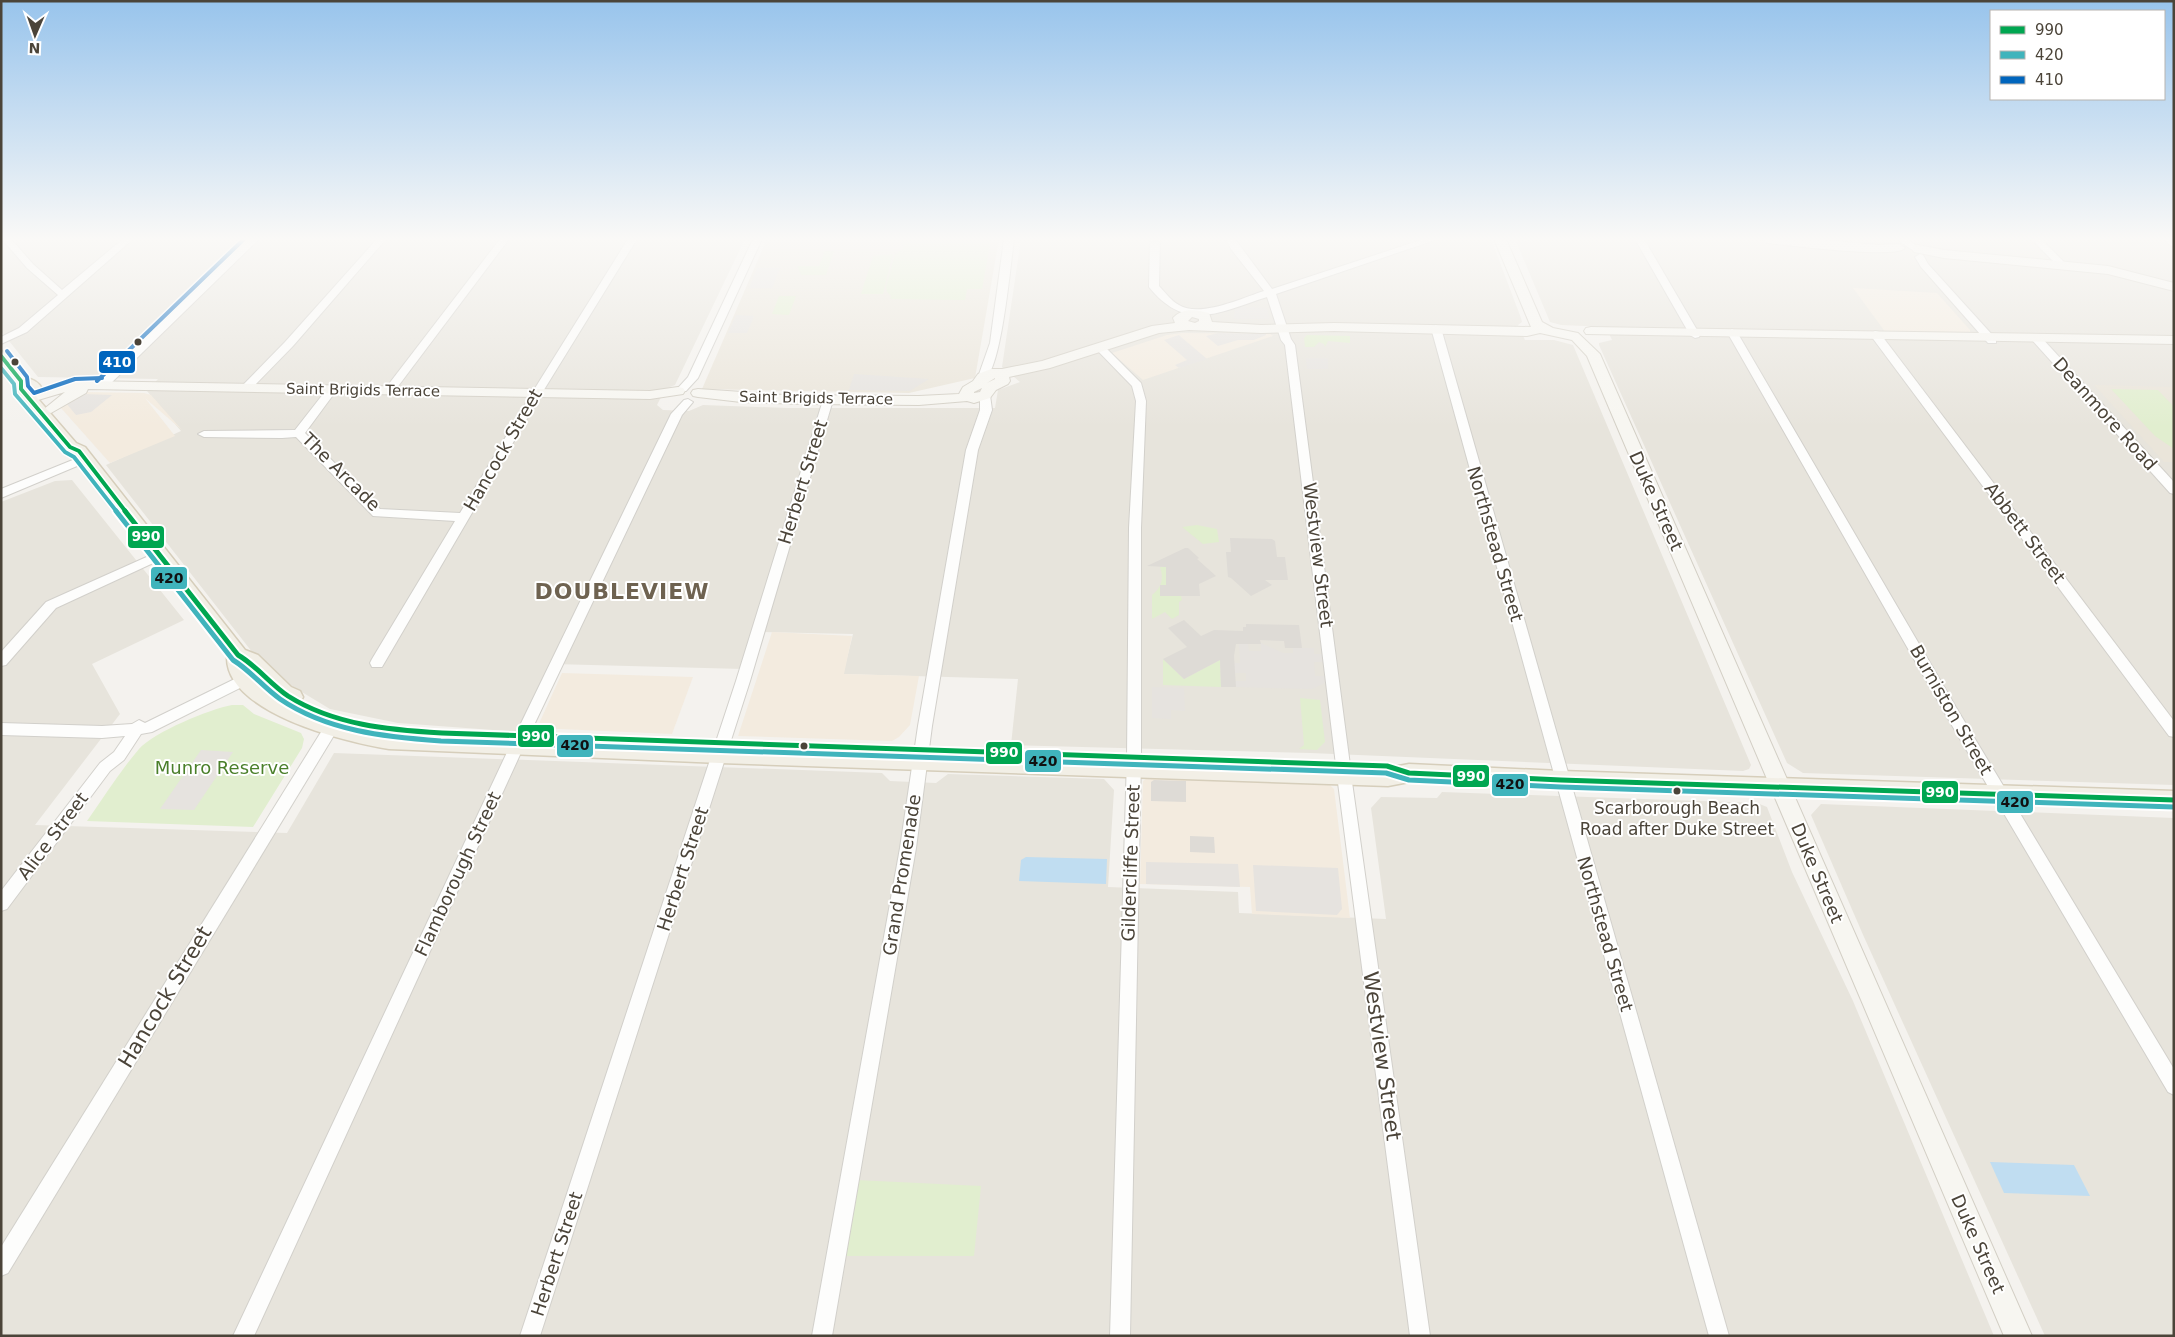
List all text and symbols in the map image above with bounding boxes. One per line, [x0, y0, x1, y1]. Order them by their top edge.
north arrow [10, 10, 60, 60]
legend [1990, 10, 2165, 100]
text: 990 [2035, 21, 2064, 39]
text: N [28, 40, 41, 56]
text: 420 [2035, 46, 2064, 64]
text: 410 [2035, 71, 2064, 89]
unlabelled marker [133, 337, 143, 347]
line badge: 410 [98, 350, 136, 374]
street label: Deanmore Road [2049, 353, 2162, 475]
text: 410 [102, 354, 132, 370]
unlabelled marker [10, 357, 20, 367]
street label: Saint Brigids Terrace [286, 380, 440, 400]
street label: Hancock Street [459, 385, 546, 515]
street label: Saint Brigids Terrace [739, 388, 893, 408]
street label: Herbert Street [774, 417, 831, 547]
street label: The Arcade [297, 427, 385, 515]
street label: Duke Street [1625, 448, 1688, 554]
street label: Northstead Street [1463, 464, 1528, 624]
street label: Abbett Street [1981, 478, 2070, 587]
street label: Westview Street [1299, 481, 1338, 629]
line badge: 990 [127, 525, 165, 549]
text: 990 [131, 528, 161, 544]
line badge: 420 [150, 566, 188, 590]
text: 420 [154, 570, 184, 586]
district label: DOUBLEVIEW [534, 579, 710, 604]
street label: Burniston Street [1906, 641, 1997, 778]
line badge: 990 [517, 724, 555, 748]
text: 990 [521, 728, 551, 744]
line badge: 420 [556, 734, 594, 758]
text: 420 [560, 737, 590, 753]
unlabelled marker [799, 741, 809, 751]
line badge: 990 [985, 741, 1023, 765]
text: 990 [989, 744, 1019, 760]
line badge: 420 [1024, 749, 1062, 773]
text: 420 [1028, 753, 1058, 769]
park label: Munro Reserve [155, 757, 289, 778]
line badge: 990 [1452, 764, 1490, 788]
text: 990 [1456, 768, 1486, 784]
line badge: 420 [1491, 773, 1529, 797]
text: 420 [1495, 776, 1525, 792]
line badge: 990 [1921, 780, 1959, 804]
street label: Gildercliffe Street [1117, 784, 1144, 942]
text: 990 [1925, 784, 1955, 800]
marker: Scarborough Beach Road after Duke Street [1672, 786, 1682, 796]
street label: Alice Street [13, 788, 92, 883]
street label: Flamborough Street [410, 788, 505, 959]
line badge: 420 [1996, 790, 2034, 814]
street label: Grand Promenade [878, 793, 925, 957]
text: 420 [2000, 794, 2030, 810]
place label: Scarborough Beach Road after Duke Street [1580, 798, 1774, 839]
street label: Herbert Street [653, 804, 713, 934]
street label: Duke Street [1787, 820, 1848, 926]
street label: Northstead Street [1573, 854, 1638, 1014]
street label: Hancock Street [113, 922, 217, 1072]
street label: Westview Street [1358, 970, 1406, 1142]
street label: Herbert Street [527, 1189, 587, 1319]
street label: Duke Street [1947, 1191, 2010, 1297]

